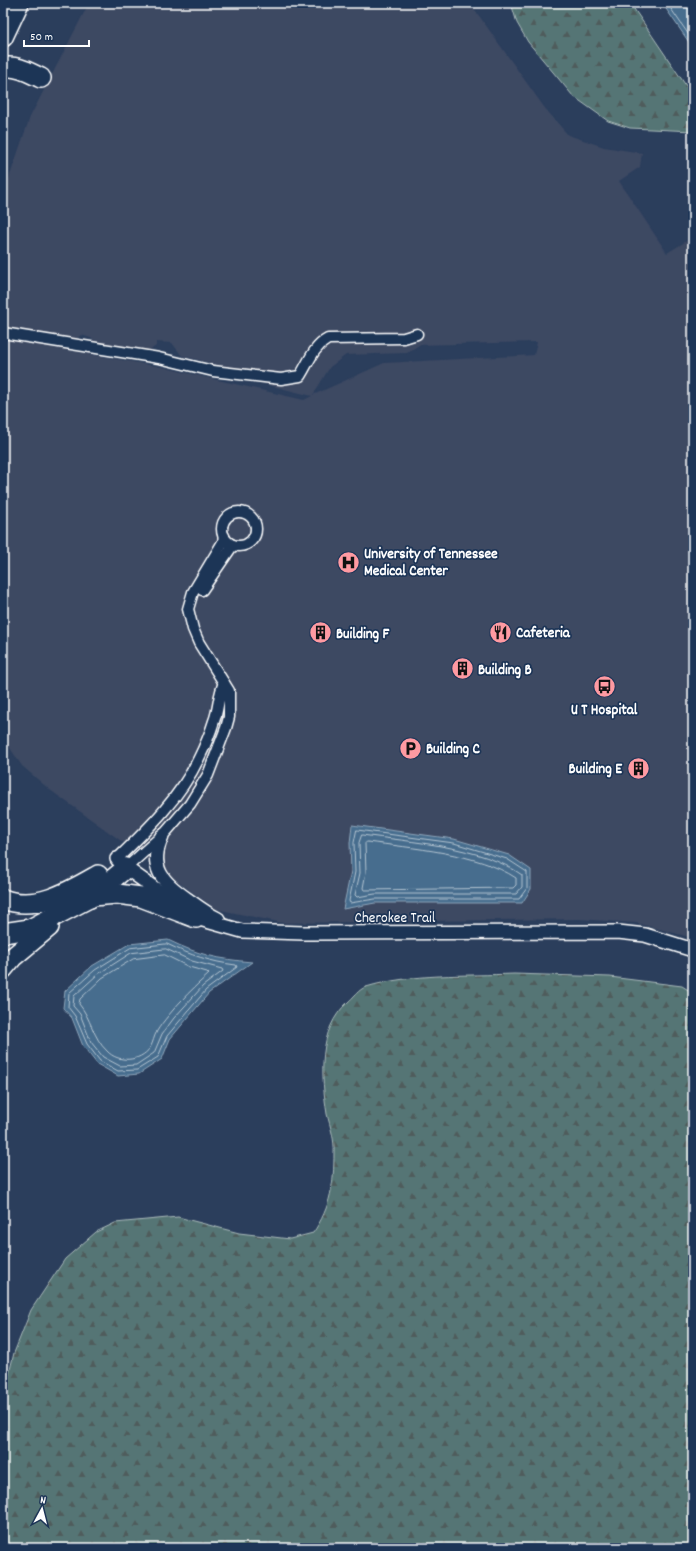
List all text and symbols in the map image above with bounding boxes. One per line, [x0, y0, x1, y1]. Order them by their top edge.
scale bar [24, 22, 89, 48]
text: 50 m [30, 29, 53, 46]
place label: University of Tennessee Medical Center [364, 544, 498, 583]
hospital icon: University of Tennessee Medical Center [335, 549, 361, 575]
restaurant icon: Cafeteria [488, 619, 514, 645]
building icon: Building F [307, 620, 333, 646]
place label: Cafeteria [516, 623, 571, 645]
place label: Building F [336, 624, 390, 646]
building icon: Building B [450, 656, 476, 682]
place label: Building B [478, 660, 532, 682]
bus stop icon: U T Hospital [591, 673, 617, 699]
place label: U T Hospital [571, 700, 638, 722]
parking icon: Building C [397, 735, 423, 761]
place label: Building C [426, 739, 481, 761]
building icon: Building E [625, 755, 651, 781]
place label: Building E [569, 759, 622, 781]
street label: Cherokee Trail [355, 908, 436, 930]
north arrow [22, 1489, 62, 1529]
text: N [39, 1493, 47, 1509]

